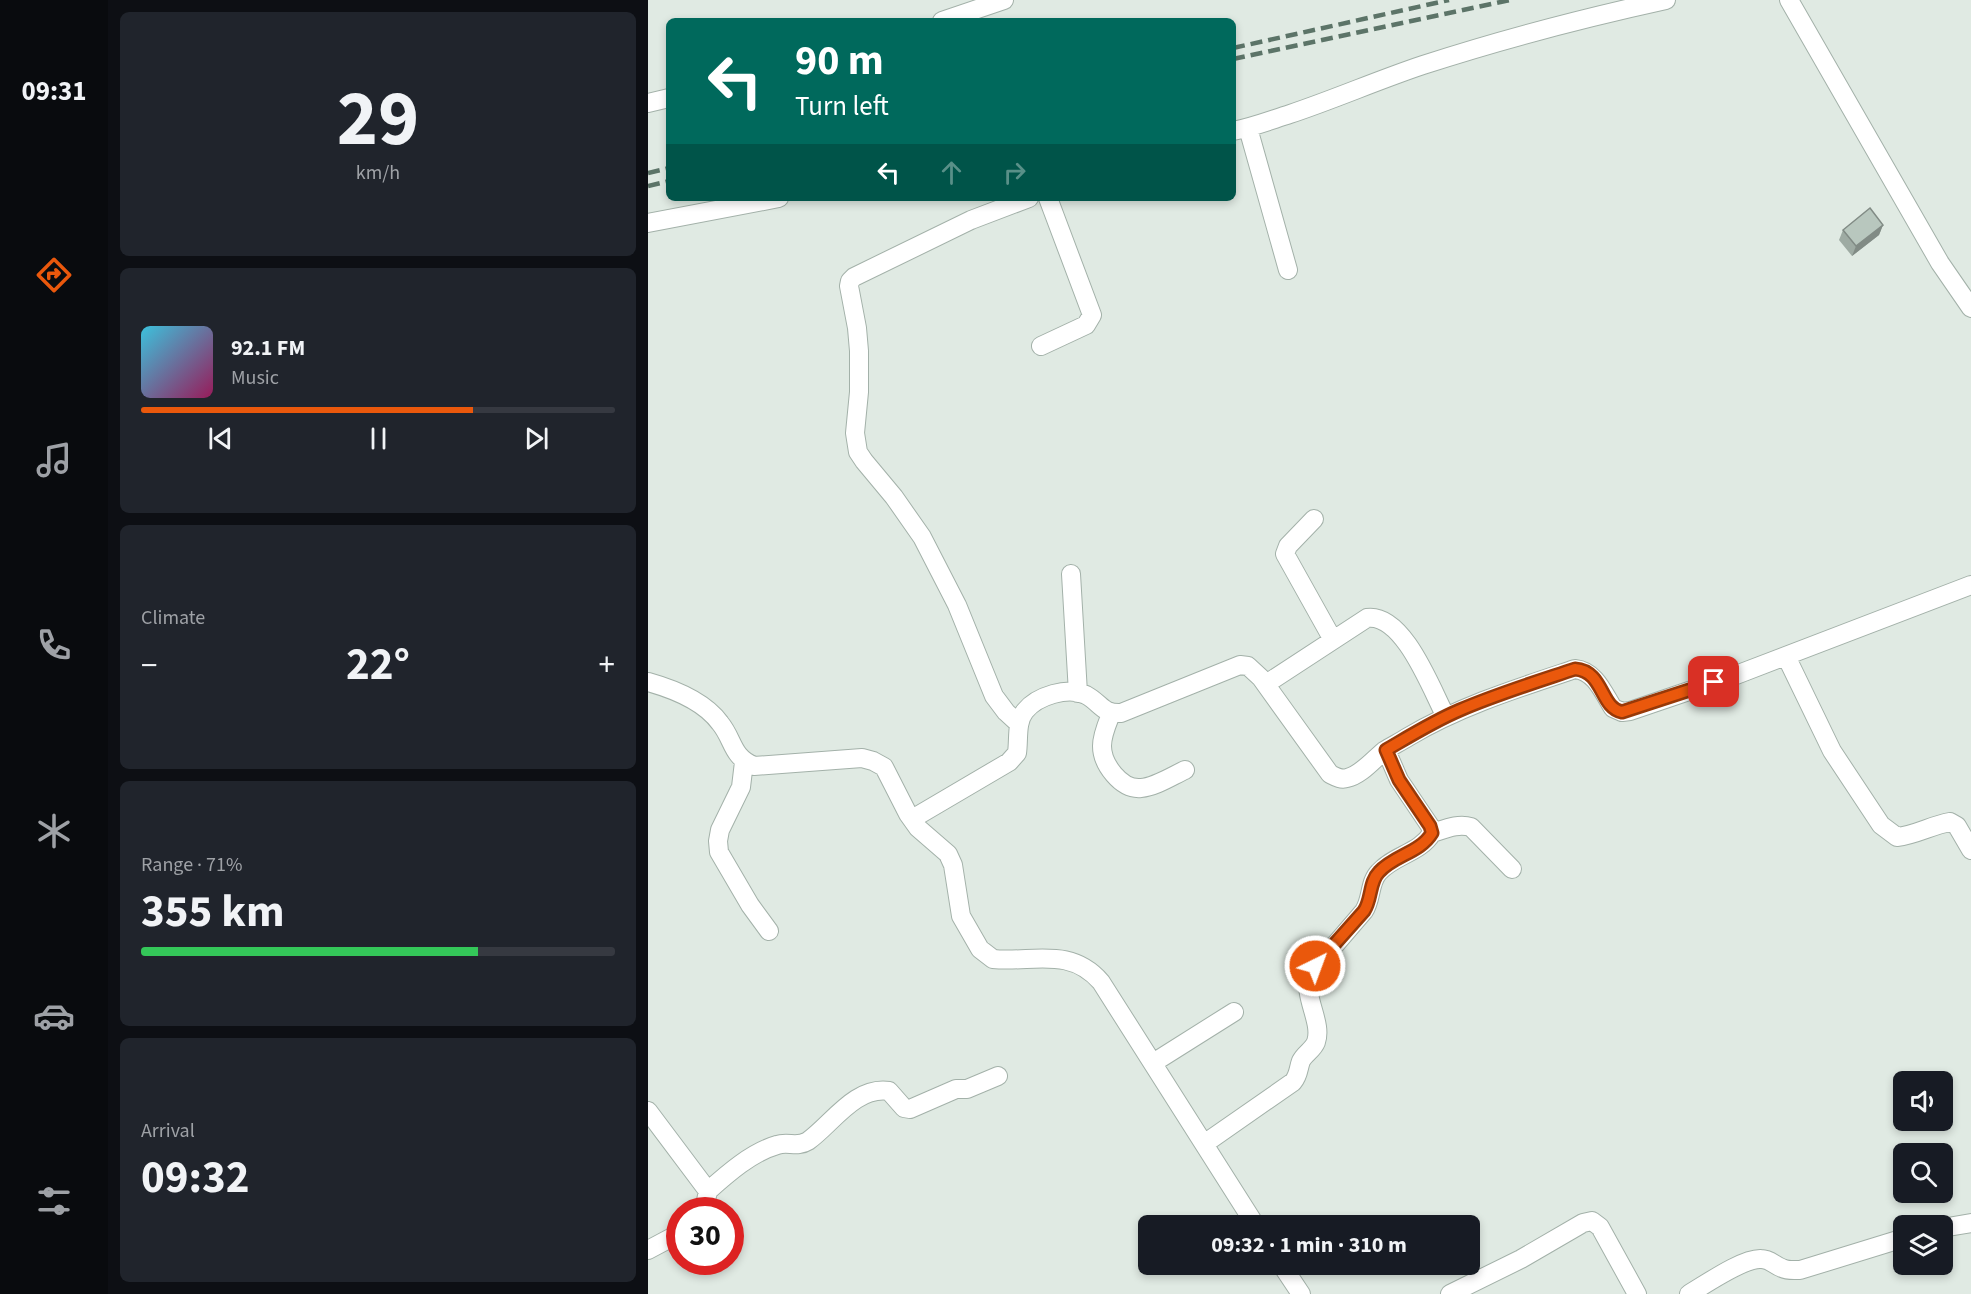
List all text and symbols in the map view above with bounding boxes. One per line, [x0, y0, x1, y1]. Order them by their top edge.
text: 90 m [795, 31, 884, 91]
icon: left [696, 42, 774, 120]
text: 29 [337, 64, 419, 175]
text: 09:31 [21, 72, 87, 111]
text: Turn left [795, 87, 889, 126]
icon: left [872, 156, 905, 189]
icon: ahead [935, 156, 968, 189]
icon: right [998, 156, 1031, 189]
text: km/h [356, 159, 400, 187]
icon: directions [33, 254, 75, 296]
text: 92.1 FM [231, 332, 305, 364]
text: Music [231, 364, 279, 392]
icon: previous [204, 422, 237, 455]
icon: pause [362, 422, 395, 455]
icon: next [520, 422, 553, 455]
icon: music [33, 439, 75, 481]
text: Climate [141, 604, 205, 632]
icon: phone [33, 624, 75, 666]
text: 22° [346, 633, 410, 697]
text: − [141, 642, 157, 689]
text: + [599, 642, 615, 689]
pin [1688, 656, 1739, 707]
icon: arrive [1697, 665, 1730, 698]
icon: climate [33, 810, 75, 852]
text: Range · 71% [141, 851, 242, 879]
text: 355 km [141, 880, 285, 944]
position arrow [1283, 934, 1347, 998]
icon: car [33, 995, 75, 1037]
map controls [1893, 1071, 1953, 1275]
button: sound [1893, 1071, 1953, 1131]
text: Arrival [141, 1117, 195, 1145]
button: search [1893, 1143, 1953, 1203]
text: 09:32 [141, 1146, 250, 1210]
icon: filters [33, 1180, 75, 1222]
speed limit sign: 30 [666, 1197, 744, 1275]
button: layers [1893, 1215, 1953, 1275]
text: 09:32 · 1 min · 310 m [1211, 1229, 1407, 1261]

